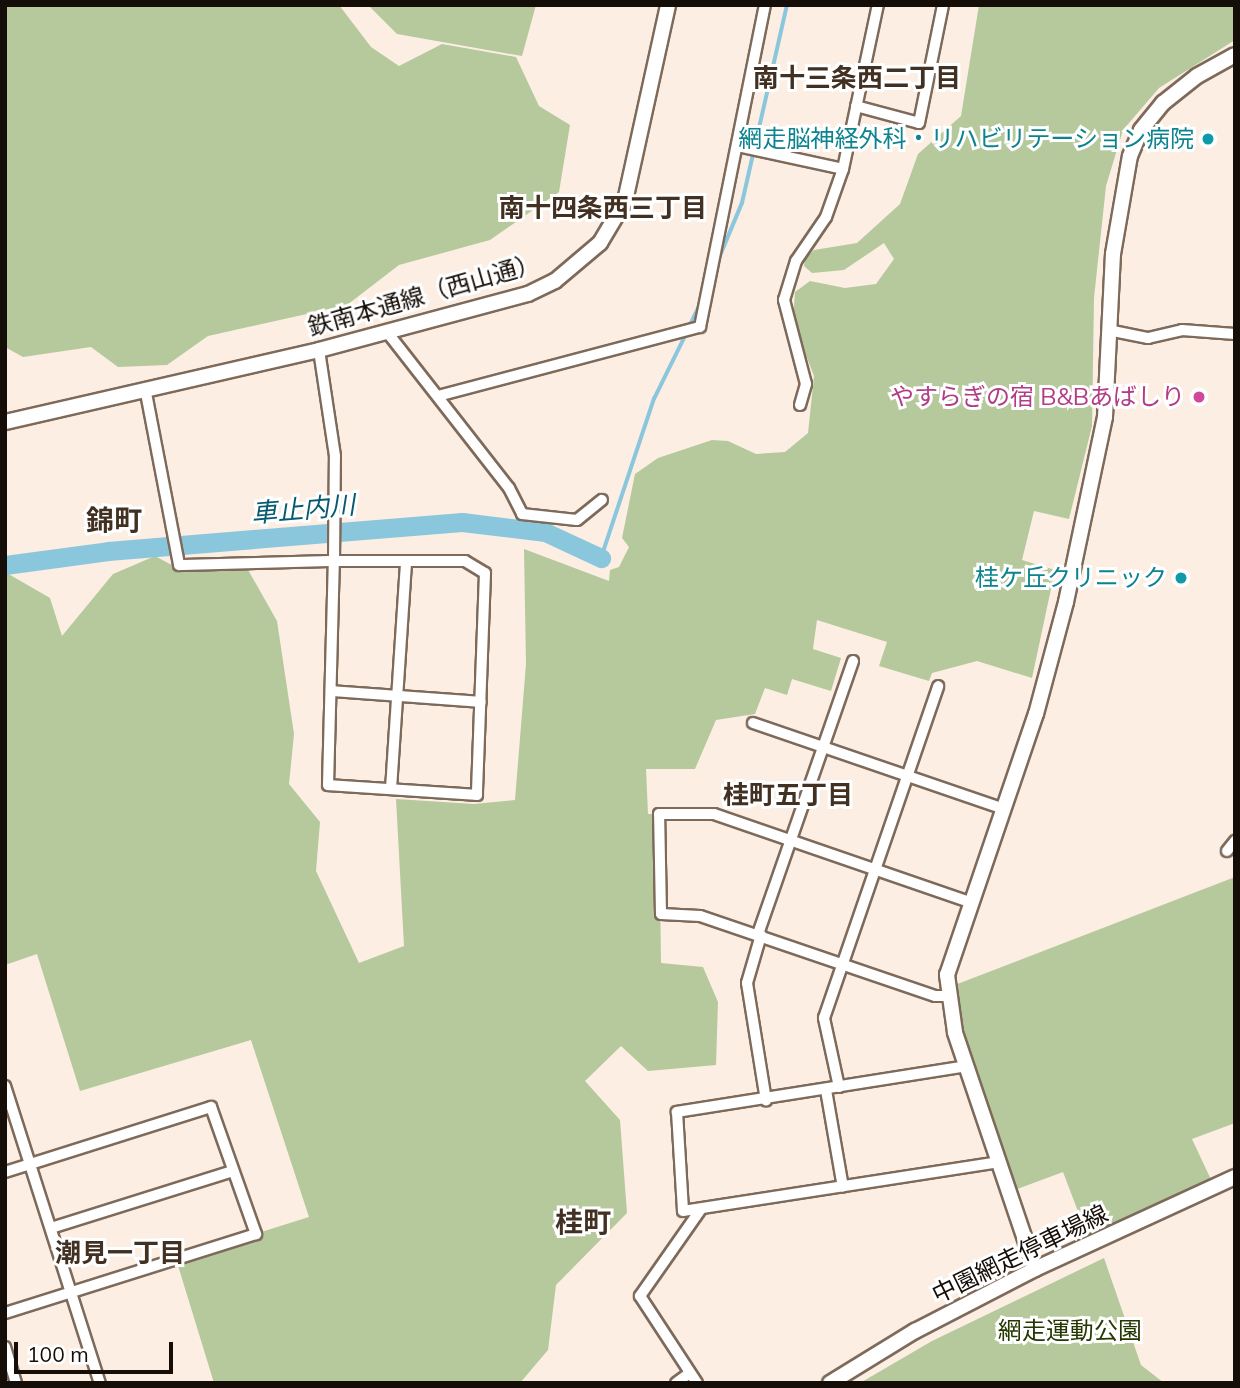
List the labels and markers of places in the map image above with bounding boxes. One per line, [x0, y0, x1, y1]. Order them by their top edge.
place label: 網走脳神経外科・リハビリテーション病院 [738, 125, 1194, 153]
marker: 網走脳神経外科・リハビリテーション病院 [1200, 131, 1216, 147]
place label: やすらぎの宿 B&Bあばしり [890, 383, 1185, 411]
marker: やすらぎの宿 B&Bあばしり [1191, 389, 1207, 405]
place label: 桂ケ丘クリニック [975, 564, 1167, 592]
marker: 桂ケ丘クリニック [1173, 570, 1189, 586]

